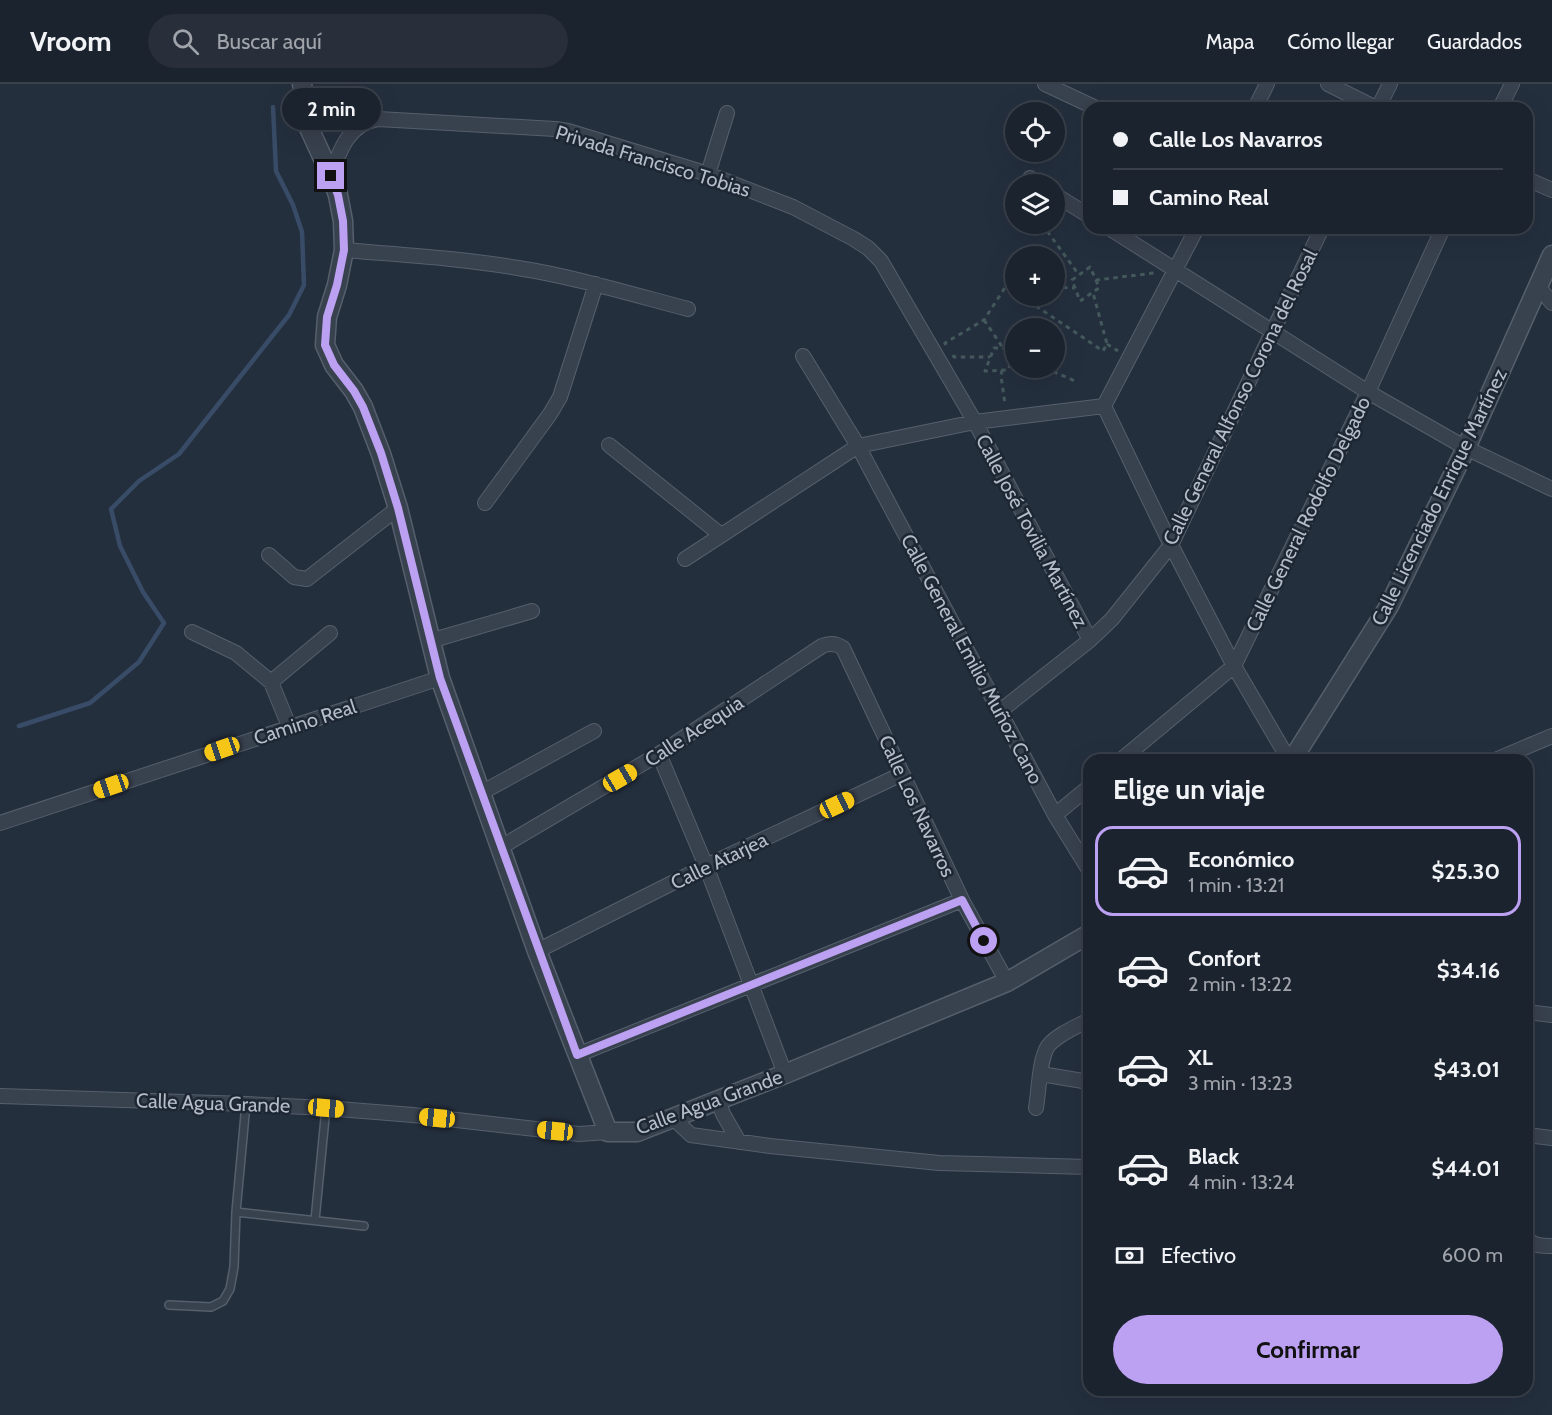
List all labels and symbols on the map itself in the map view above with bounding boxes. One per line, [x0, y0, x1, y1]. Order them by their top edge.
callout: 2 min [282, 89, 380, 131]
street label: Privada Francisco Tobias [553, 120, 753, 202]
route end [317, 162, 344, 189]
street label: Calle General Alfonso Corona del Rosal [1158, 245, 1322, 549]
street label: Calle Licenciado Enrique Martínez [1366, 365, 1512, 629]
street label: Calle General Rodolfo Delgado [1241, 393, 1375, 635]
street label: Calle José Tovilia Martínez [971, 430, 1093, 632]
street label: Calle General Emilio Muñoz Cano [896, 530, 1048, 788]
street label: Calle Acequia [640, 690, 748, 772]
street label: Camino Real [251, 694, 360, 750]
street label: Calle Los Navarros [874, 731, 960, 881]
car [202, 735, 242, 763]
car [600, 761, 640, 795]
car [91, 772, 131, 800]
car [817, 789, 857, 821]
street label: Calle Atarjea [667, 827, 772, 895]
route start [970, 927, 997, 954]
street label: Calle Agua Grande [632, 1064, 786, 1140]
street label: Calle Agua Grande [135, 1088, 291, 1118]
car [307, 1097, 345, 1119]
car [418, 1107, 456, 1129]
car [536, 1120, 574, 1142]

